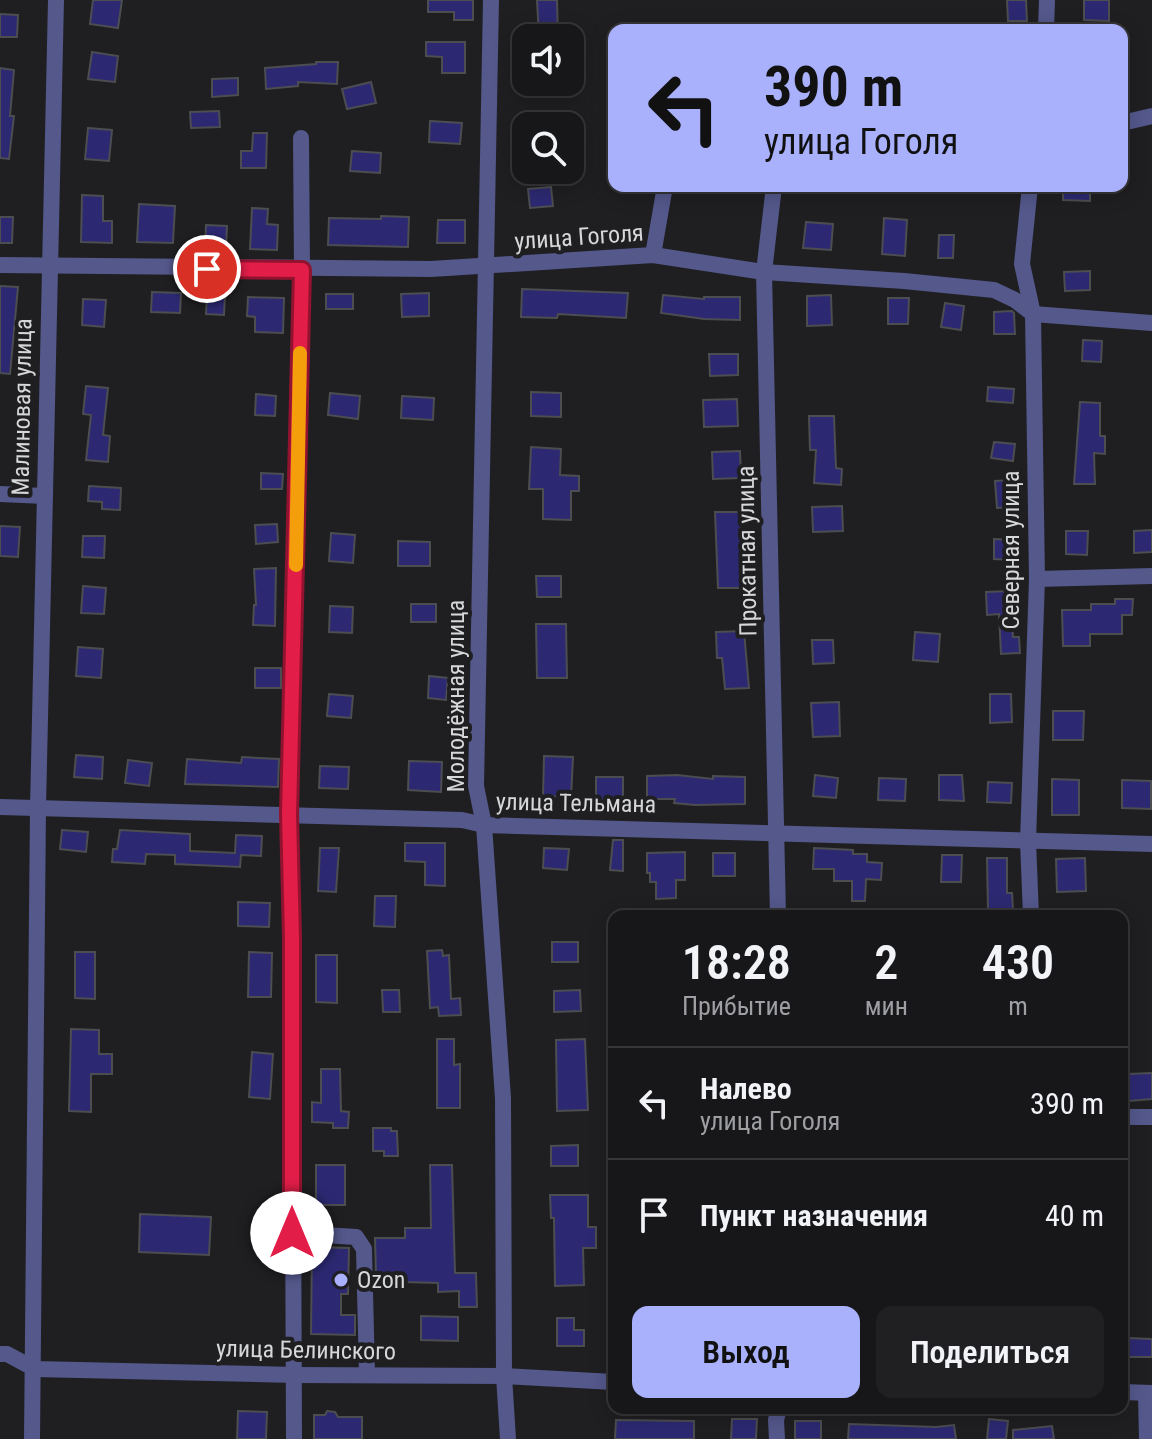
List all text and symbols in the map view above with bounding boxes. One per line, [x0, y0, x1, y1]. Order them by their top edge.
map controls [512, 24, 584, 184]
button: sound [512, 24, 584, 96]
text: 390 m [764, 54, 903, 120]
icon: left [632, 56, 736, 160]
button: search [512, 112, 584, 184]
text: улица Гоголя [764, 121, 958, 163]
street label: улица Гоголя [513, 219, 645, 255]
pin [173, 235, 241, 303]
icon: arrive [185, 247, 229, 291]
street label: Малиновая улица [6, 318, 38, 496]
street label: Прокатная улица [732, 465, 762, 637]
street label: Северная улица [997, 471, 1025, 629]
street label: Молодёжная улица [442, 600, 470, 792]
street label: улица Тельмана [496, 788, 656, 818]
text: 18:28 [682, 934, 791, 991]
text: 2 [874, 934, 898, 991]
text: 430 [982, 934, 1054, 991]
text: Прибытие [682, 991, 791, 1021]
text: мин [865, 991, 908, 1021]
text: m [1008, 991, 1028, 1021]
text: Налево [700, 1071, 792, 1106]
icon: left [632, 1081, 676, 1125]
text: 390 m [1030, 1086, 1104, 1121]
text: улица Гоголя [700, 1106, 840, 1136]
position arrow [250, 1191, 334, 1275]
icon: arrive [632, 1193, 676, 1237]
text: Пункт назначения [700, 1198, 928, 1233]
text: 40 m [1045, 1198, 1104, 1233]
place label: Ozon [357, 1266, 405, 1294]
marker: Ozon [332, 1271, 350, 1289]
button: Выход [632, 1306, 860, 1398]
button: Поделиться [876, 1306, 1104, 1398]
street label: улица Белинского [216, 1334, 396, 1366]

